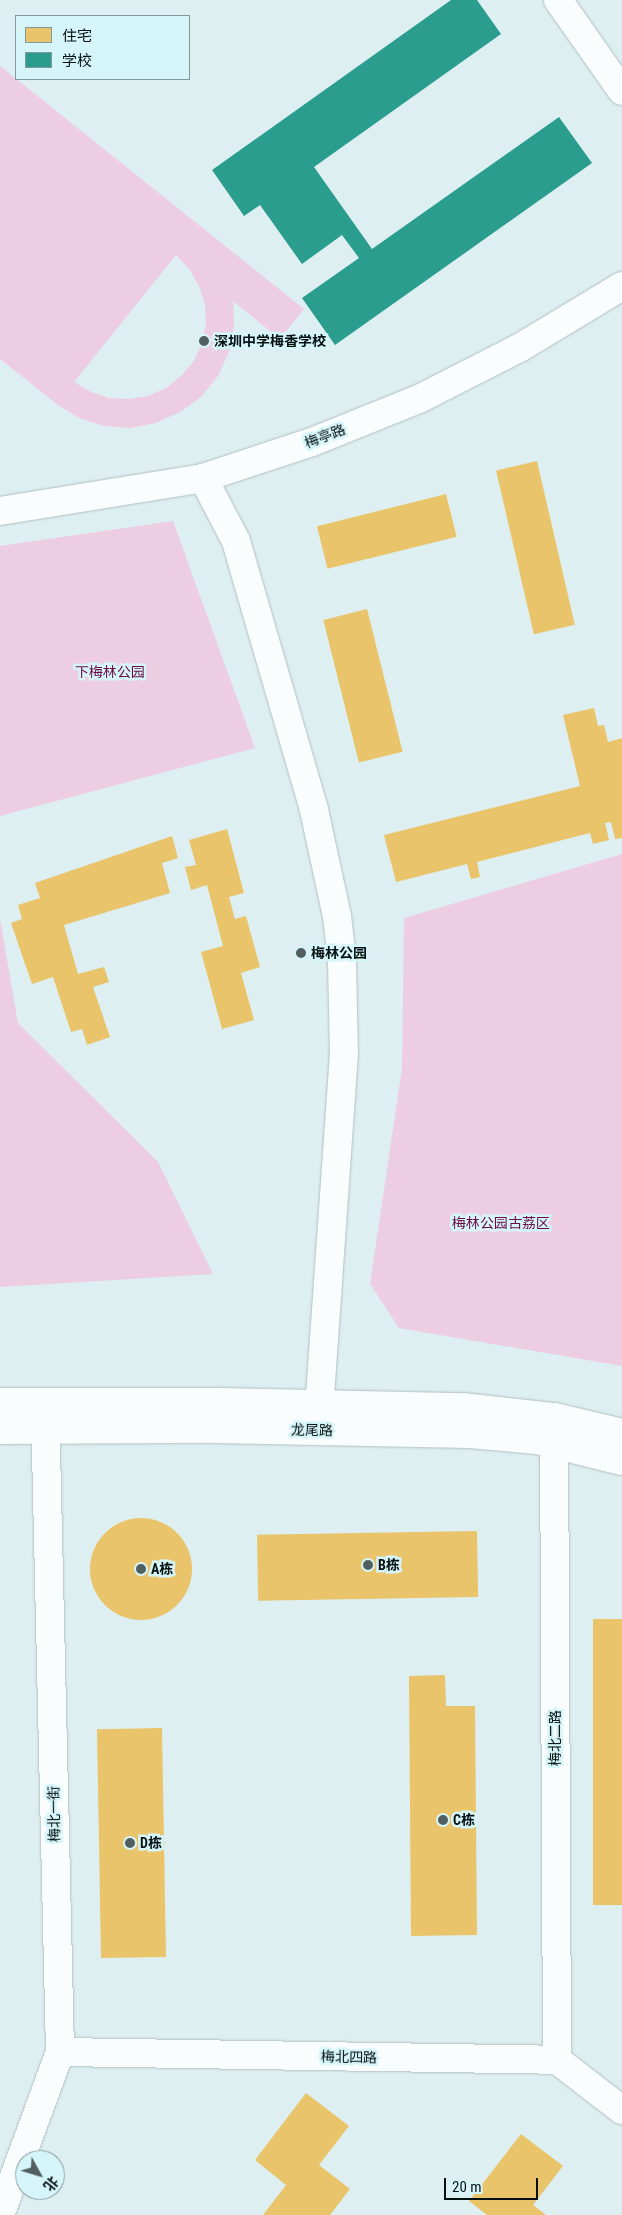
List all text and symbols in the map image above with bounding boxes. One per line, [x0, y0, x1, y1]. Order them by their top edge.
legend [15, 15, 190, 80]
text: 住宅 [62, 27, 92, 45]
text: 学校 [62, 52, 92, 70]
place label: 深圳中学梅香学校 [214, 333, 326, 349]
marker: 深圳中学梅香学校 [198, 335, 210, 347]
street label: 梅亭路 [302, 421, 348, 451]
park label: 下梅林公园 [75, 664, 145, 680]
place label: 梅林公园 [311, 945, 367, 961]
marker: 梅林公园 [295, 947, 307, 959]
park label: 梅林公园古荔区 [452, 1215, 550, 1231]
street label: 龙尾路 [291, 1421, 333, 1439]
place label: B栋 [378, 1557, 400, 1573]
marker: B栋 [362, 1559, 374, 1571]
place label: A栋 [151, 1561, 173, 1577]
marker: A栋 [135, 1563, 147, 1575]
street label: 梅北二路 [547, 1710, 563, 1766]
street label: 梅北一街 [45, 1786, 63, 1842]
place label: C栋 [453, 1812, 475, 1828]
marker: C栋 [437, 1814, 449, 1826]
place label: D栋 [140, 1835, 162, 1851]
marker: D栋 [124, 1837, 136, 1849]
street label: 梅北四路 [321, 2048, 377, 2066]
north arrow [15, 2150, 65, 2200]
scale bar [447, 2168, 541, 2200]
text: 北 [40, 2173, 62, 2194]
text: 20 m [452, 2178, 482, 2196]

